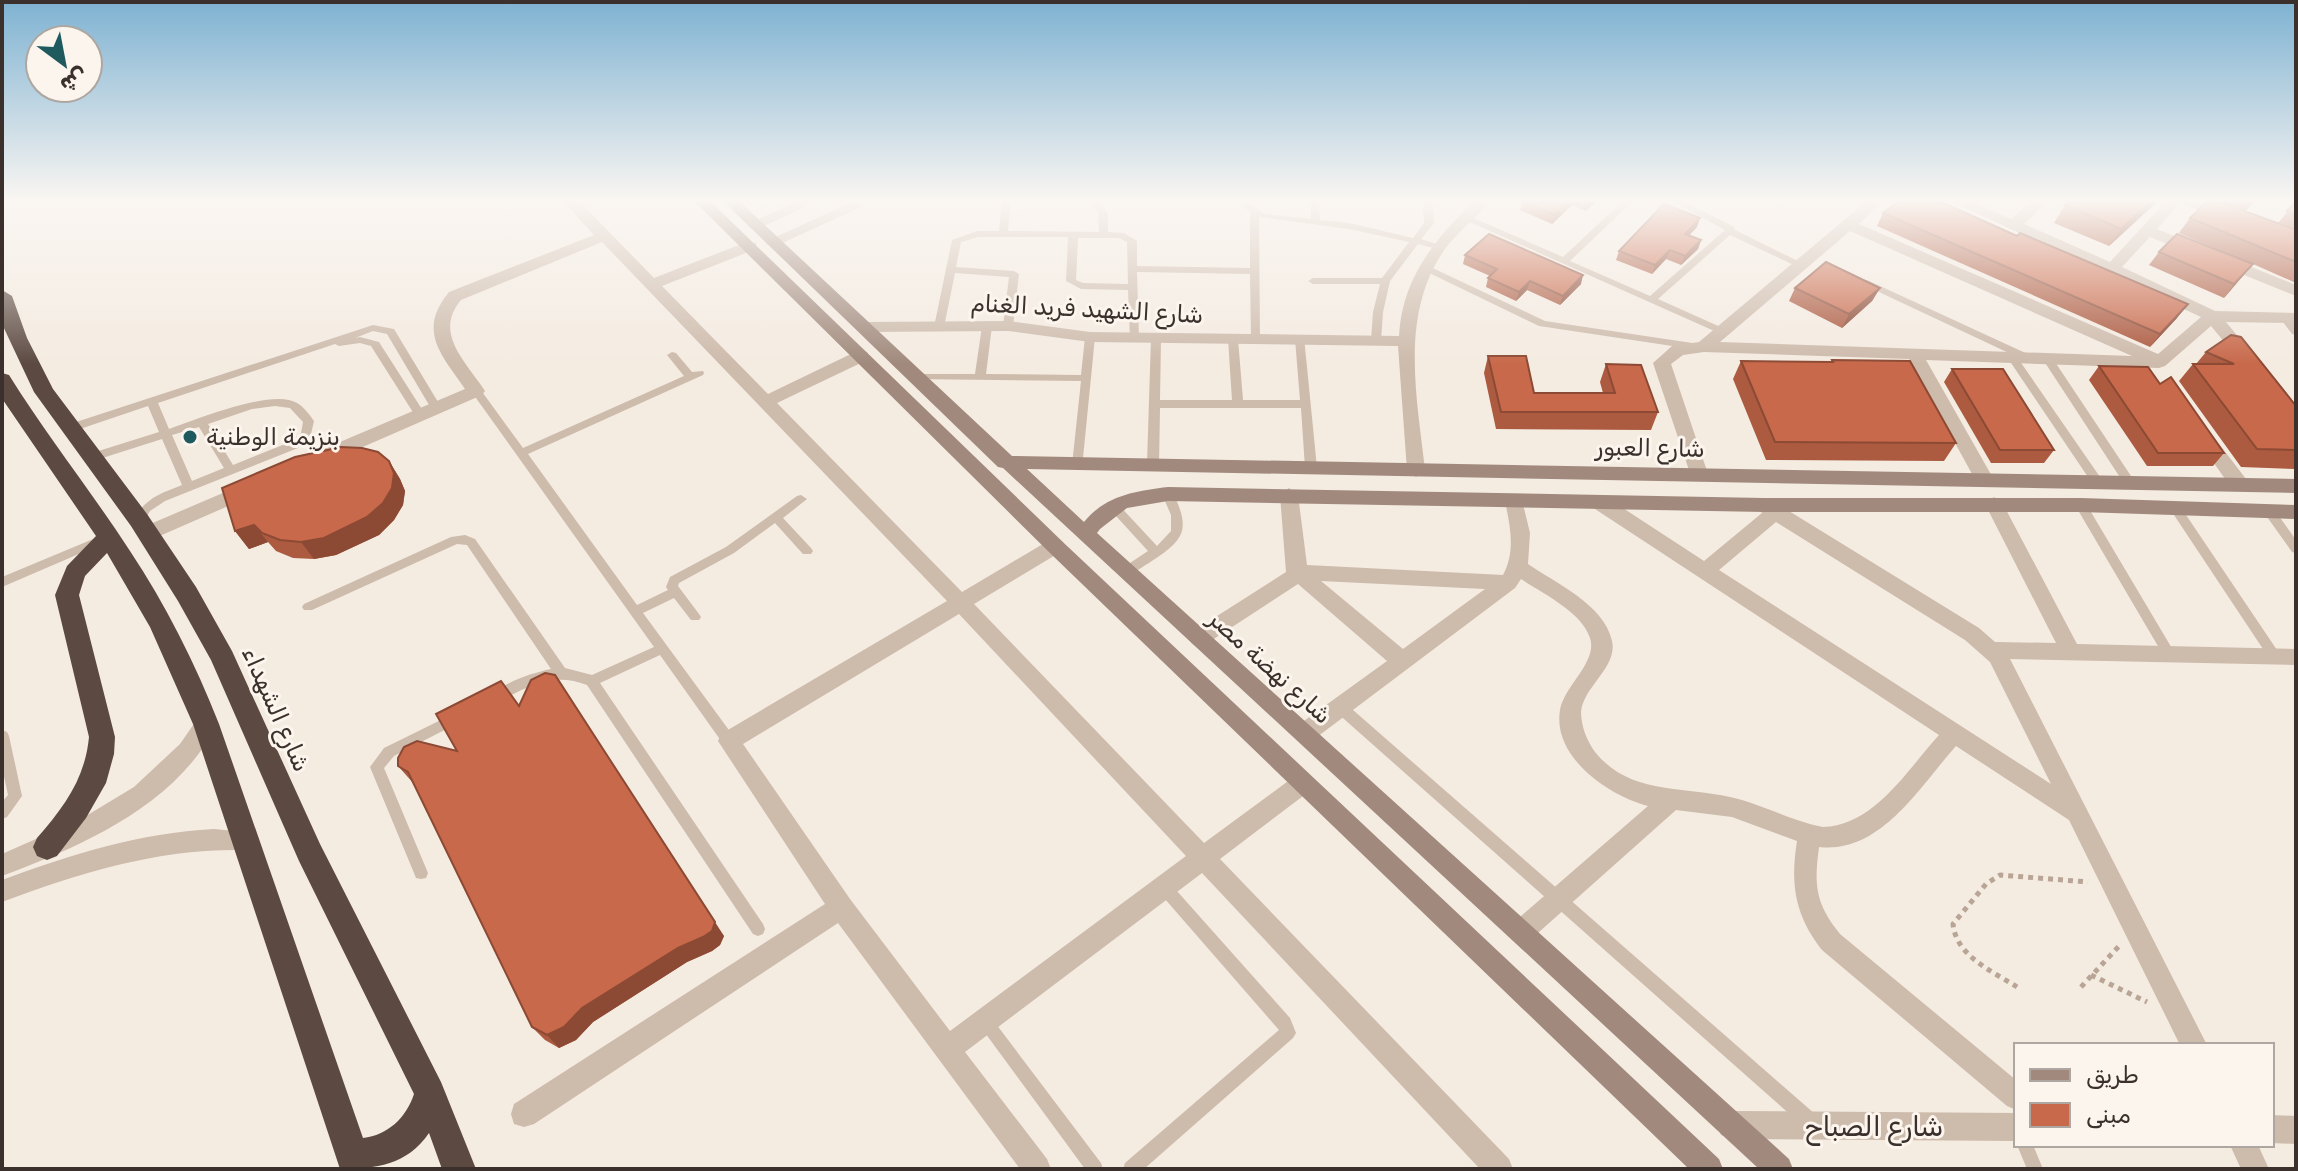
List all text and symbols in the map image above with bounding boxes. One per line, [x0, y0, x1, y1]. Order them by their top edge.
north arrow [24, 24, 104, 104]
text: ش [55, 62, 93, 99]
street label: شارع الشهيد فريد الغنام [970, 289, 1204, 331]
place label: بنزيمة الوطنية [206, 423, 340, 451]
marker: بنزيمة الوطنية [181, 428, 199, 446]
street label: شارع العبور [1593, 433, 1705, 465]
street label: شارع نهضة مصر [1200, 603, 1337, 731]
street label: شارع الشهداء [234, 642, 316, 777]
legend [2014, 1043, 2274, 1147]
text: طريق [2086, 1061, 2139, 1089]
text: مبنى [2086, 1101, 2131, 1129]
street label: شارع الصباح [1805, 1110, 1943, 1146]

